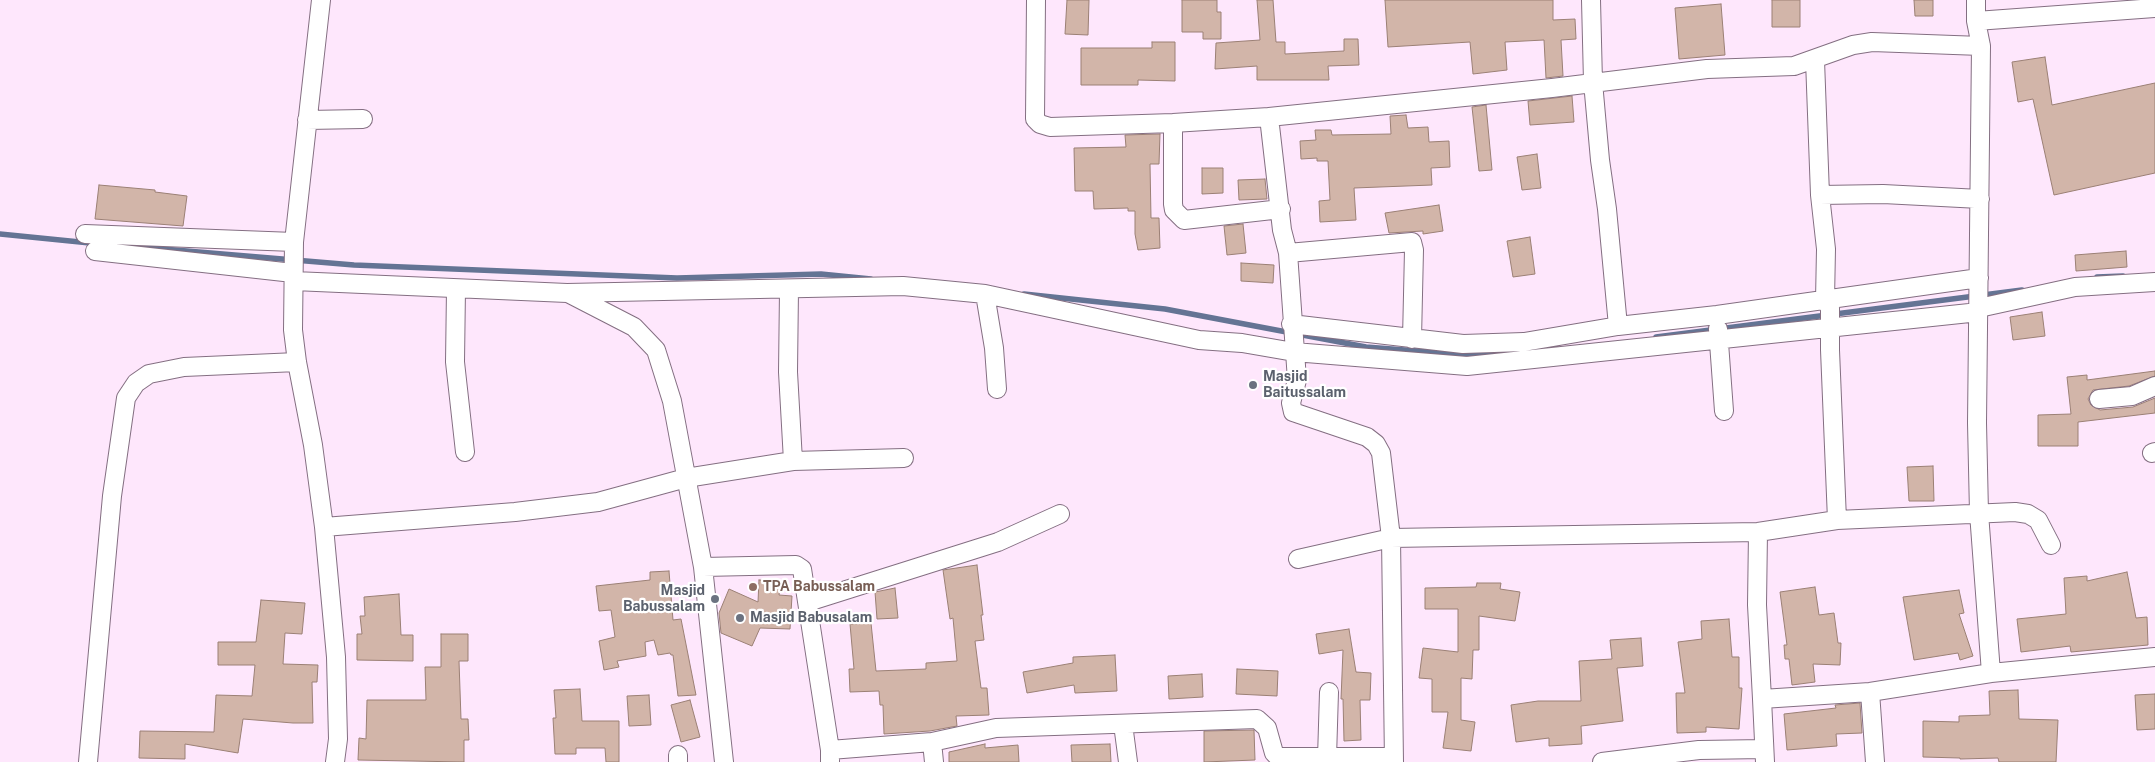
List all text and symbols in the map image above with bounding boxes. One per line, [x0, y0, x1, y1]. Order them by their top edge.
place label: Masjid Baitussalam [1263, 369, 1346, 402]
marker: Masjid Baitussalam [1247, 379, 1259, 391]
place label: TPA Babussalam [763, 579, 875, 595]
marker: TPA Babussalam [747, 581, 759, 593]
place label: Masjid Babussalam [623, 583, 705, 616]
marker: Masjid Babussalam [709, 593, 721, 605]
place label: Masjid Babusalam [750, 610, 872, 626]
marker: Masjid Babusalam [734, 612, 746, 624]

